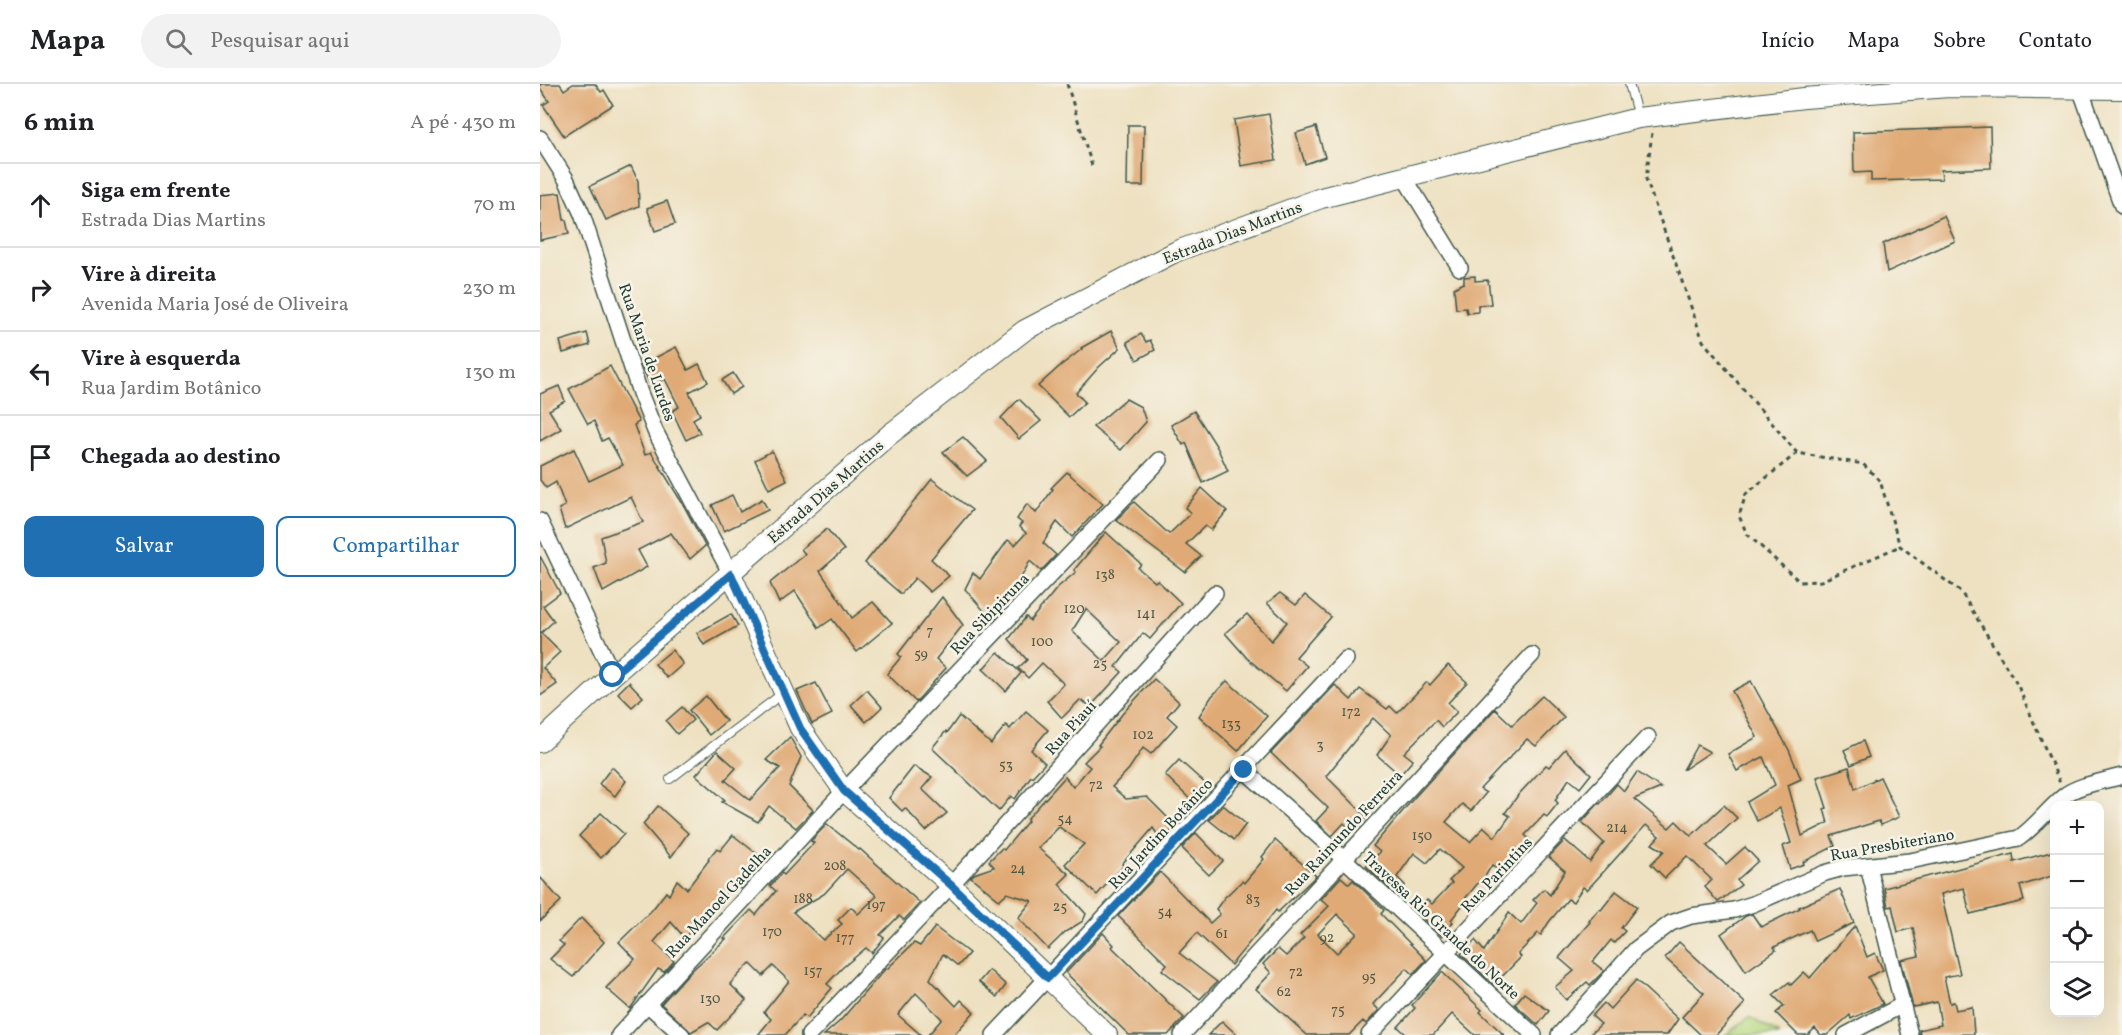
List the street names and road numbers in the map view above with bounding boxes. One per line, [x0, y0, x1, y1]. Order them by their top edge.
street label: Estrada Dias Martins [1160, 197, 1306, 271]
street label: Rua Maria de Lurdes [612, 281, 680, 425]
street label: Estrada Dias Martins [763, 436, 889, 549]
street label: Rua Sibipiruna [946, 569, 1035, 660]
street label: Rua Piauí [1041, 696, 1102, 761]
street label: Rua Raimundo Ferreira [1280, 766, 1409, 901]
street label: Rua Jardim Botânico [1104, 774, 1219, 895]
street label: Rua Presbiteriano [1829, 824, 1956, 868]
street label: Rua Parintins [1457, 833, 1538, 918]
street label: Rua Manoel Gadelha [662, 841, 777, 963]
street label: Travessa Rio Grande do Norte [1357, 848, 1524, 1005]

